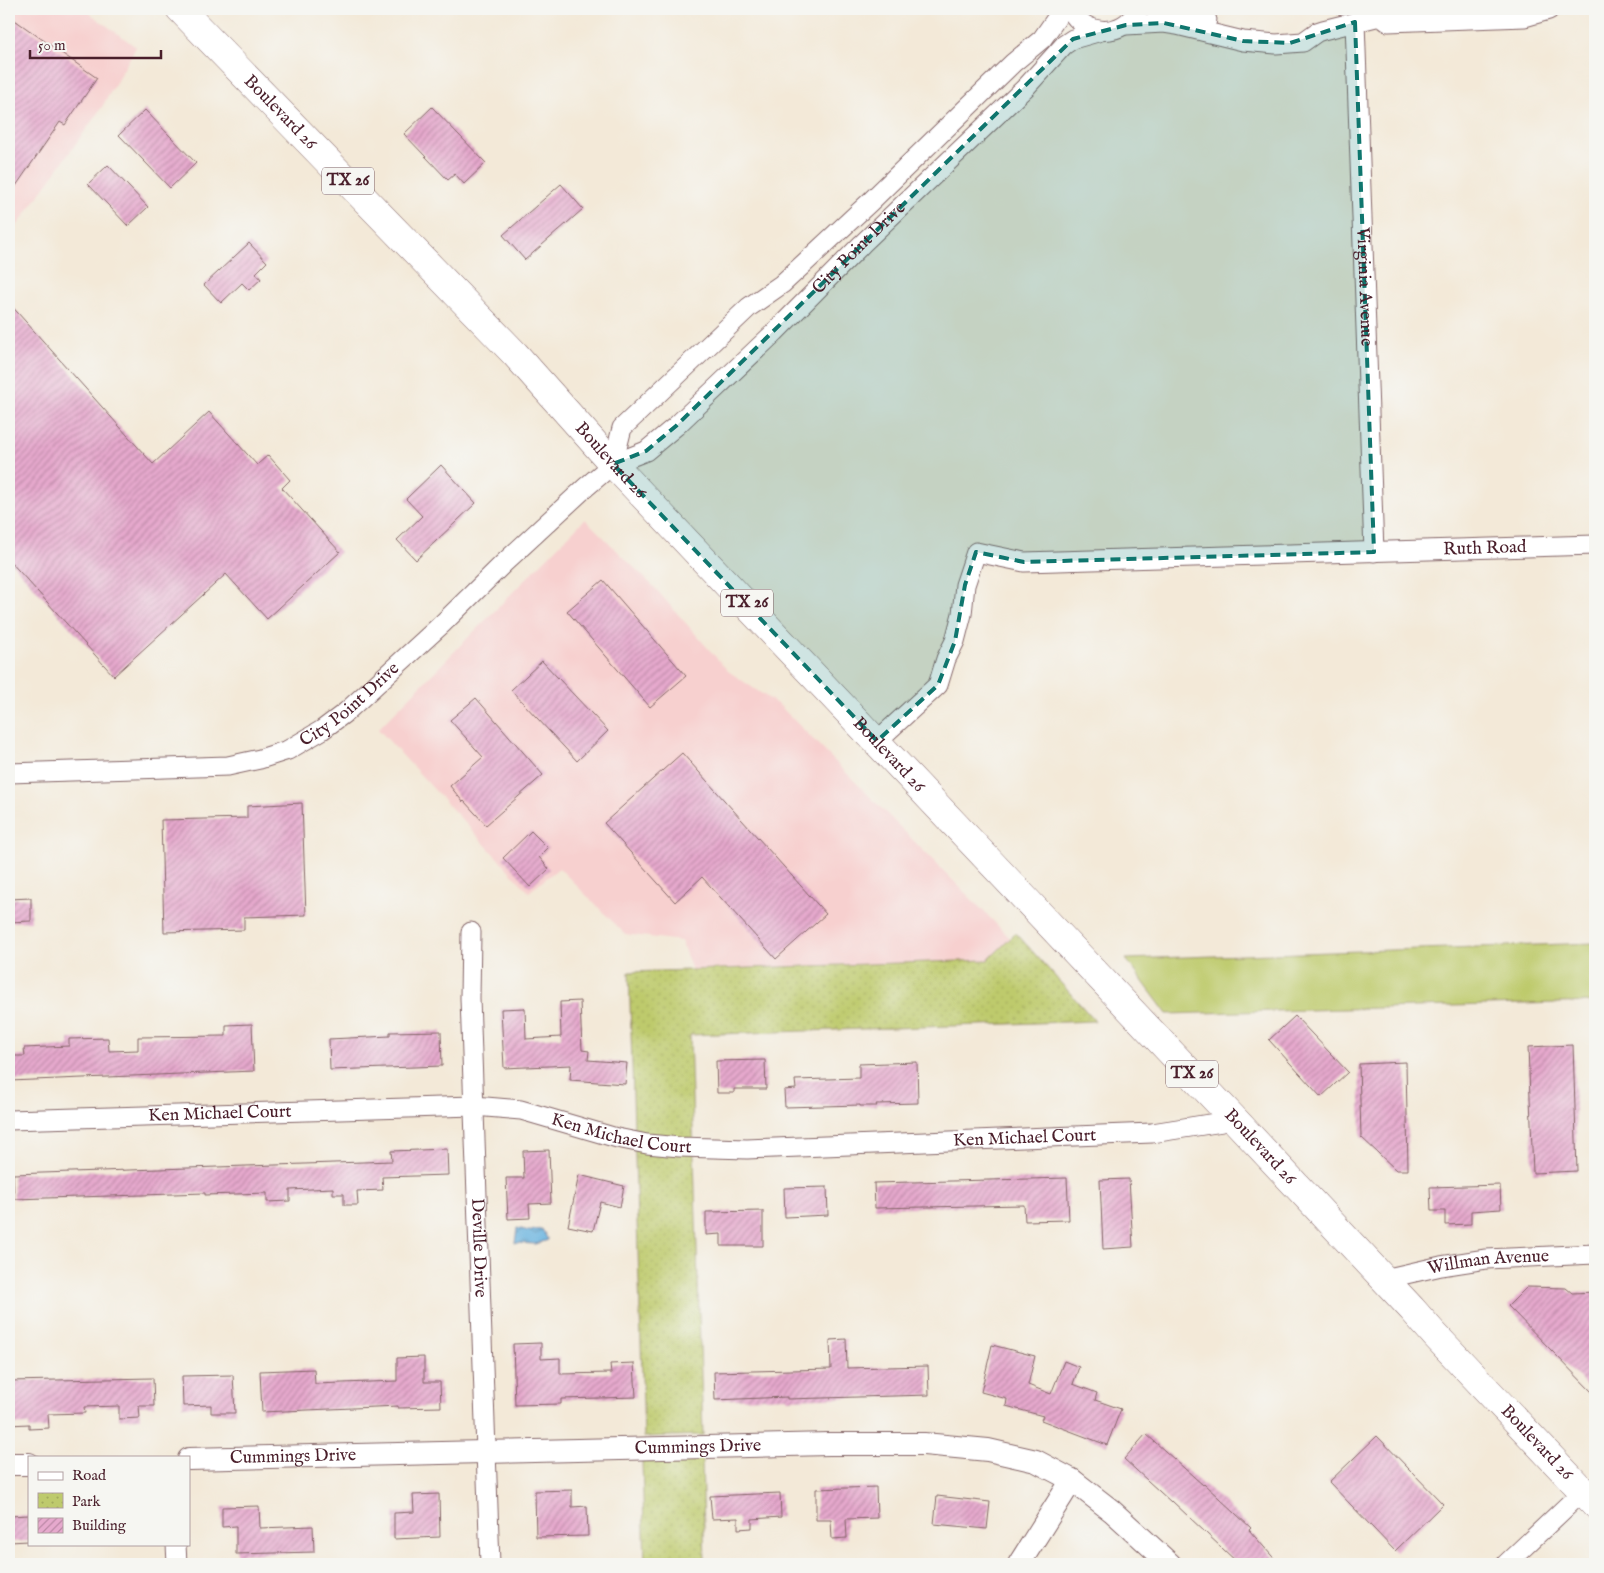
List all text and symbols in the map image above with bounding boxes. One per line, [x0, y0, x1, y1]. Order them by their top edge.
scale bar [30, 28, 161, 60]
text: 50 m [38, 36, 66, 55]
street label: Boulevard 26 [239, 70, 322, 155]
road number: TX 26 [322, 168, 374, 195]
street label: City Point Drive [807, 197, 911, 299]
street label: Virginia Avenue [1351, 226, 1378, 347]
street label: Boulevard 26 [570, 417, 652, 504]
street label: Ruth Road [1443, 536, 1527, 561]
road number: TX 26 [721, 590, 773, 616]
street label: City Point Drive [295, 657, 404, 752]
street label: Boulevard 26 [847, 712, 930, 798]
road number: TX 26 [1166, 1060, 1218, 1088]
street label: Ken Michael Court [148, 1100, 292, 1127]
street label: Boulevard 26 [1219, 1104, 1302, 1190]
street label: Ken Michael Court [548, 1108, 692, 1159]
street label: Ken Michael Court [953, 1124, 1097, 1152]
street label: Deville Drive [466, 1198, 492, 1298]
street label: Willman Avenue [1425, 1245, 1550, 1280]
street label: Boulevard 26 [1495, 1400, 1578, 1486]
street label: Cummings Drive [634, 1434, 761, 1460]
street label: Cummings Drive [230, 1444, 356, 1470]
legend [28, 1456, 190, 1546]
text: Road [72, 1466, 107, 1485]
text: Park [72, 1492, 102, 1511]
text: Building [72, 1516, 127, 1535]

